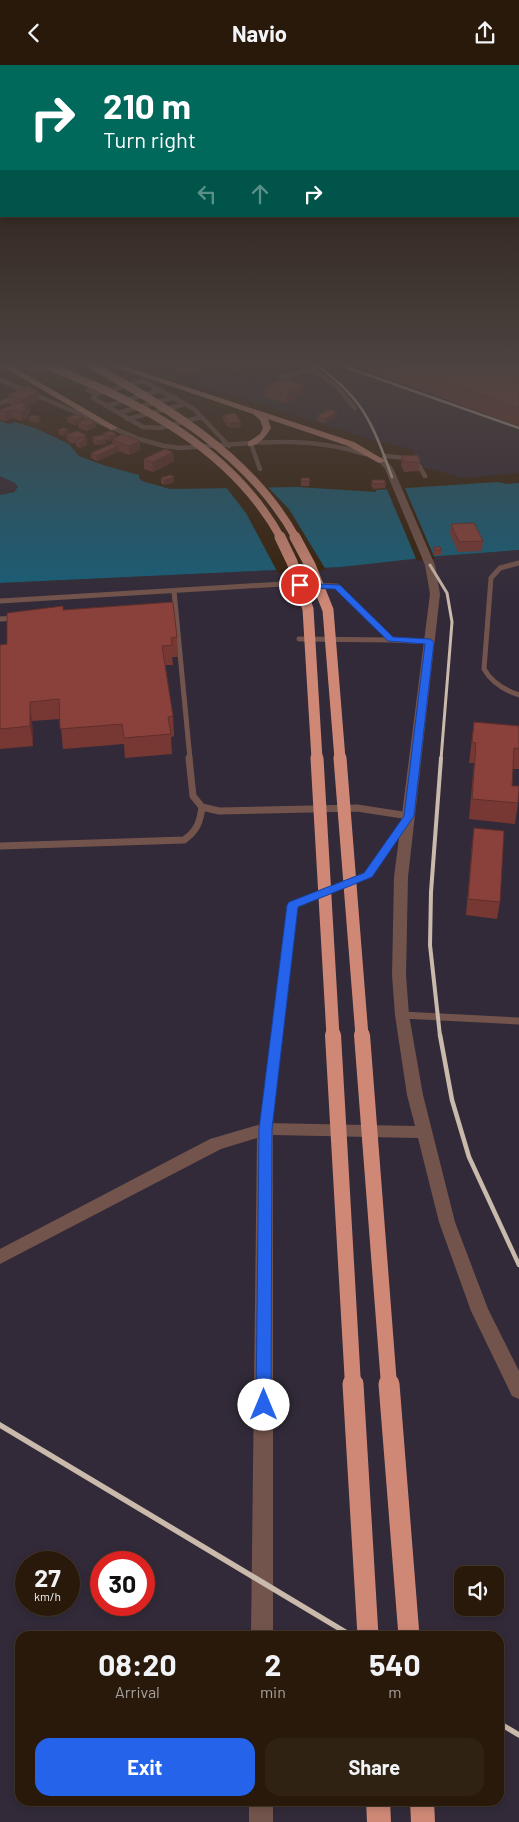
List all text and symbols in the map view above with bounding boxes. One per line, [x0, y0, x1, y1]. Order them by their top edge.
icon: back [20, 19, 48, 47]
icon: share [471, 19, 499, 47]
text: Navio [232, 20, 287, 46]
text: 210 m [103, 84, 191, 126]
icon: right [20, 85, 85, 150]
text: Turn right [103, 126, 196, 152]
icon: left [193, 180, 221, 208]
icon: ahead [246, 180, 274, 208]
icon: right [299, 180, 327, 208]
pin [279, 564, 321, 606]
icon: arrive [286, 571, 314, 599]
position arrow [237, 1378, 289, 1430]
speed limit sign: 30 [90, 1551, 155, 1616]
text: 27 [34, 1562, 61, 1592]
map controls [454, 1566, 504, 1616]
button: sound [454, 1566, 504, 1616]
text: km/h [34, 1589, 61, 1603]
text: 08:20 [98, 1646, 177, 1682]
text: 2 [264, 1646, 281, 1682]
text: 540 [369, 1646, 421, 1682]
text: Arrival [115, 1682, 160, 1701]
text: min [260, 1682, 286, 1701]
text: m [388, 1682, 402, 1701]
button: Exit [35, 1738, 255, 1796]
button: Share [265, 1738, 484, 1796]

